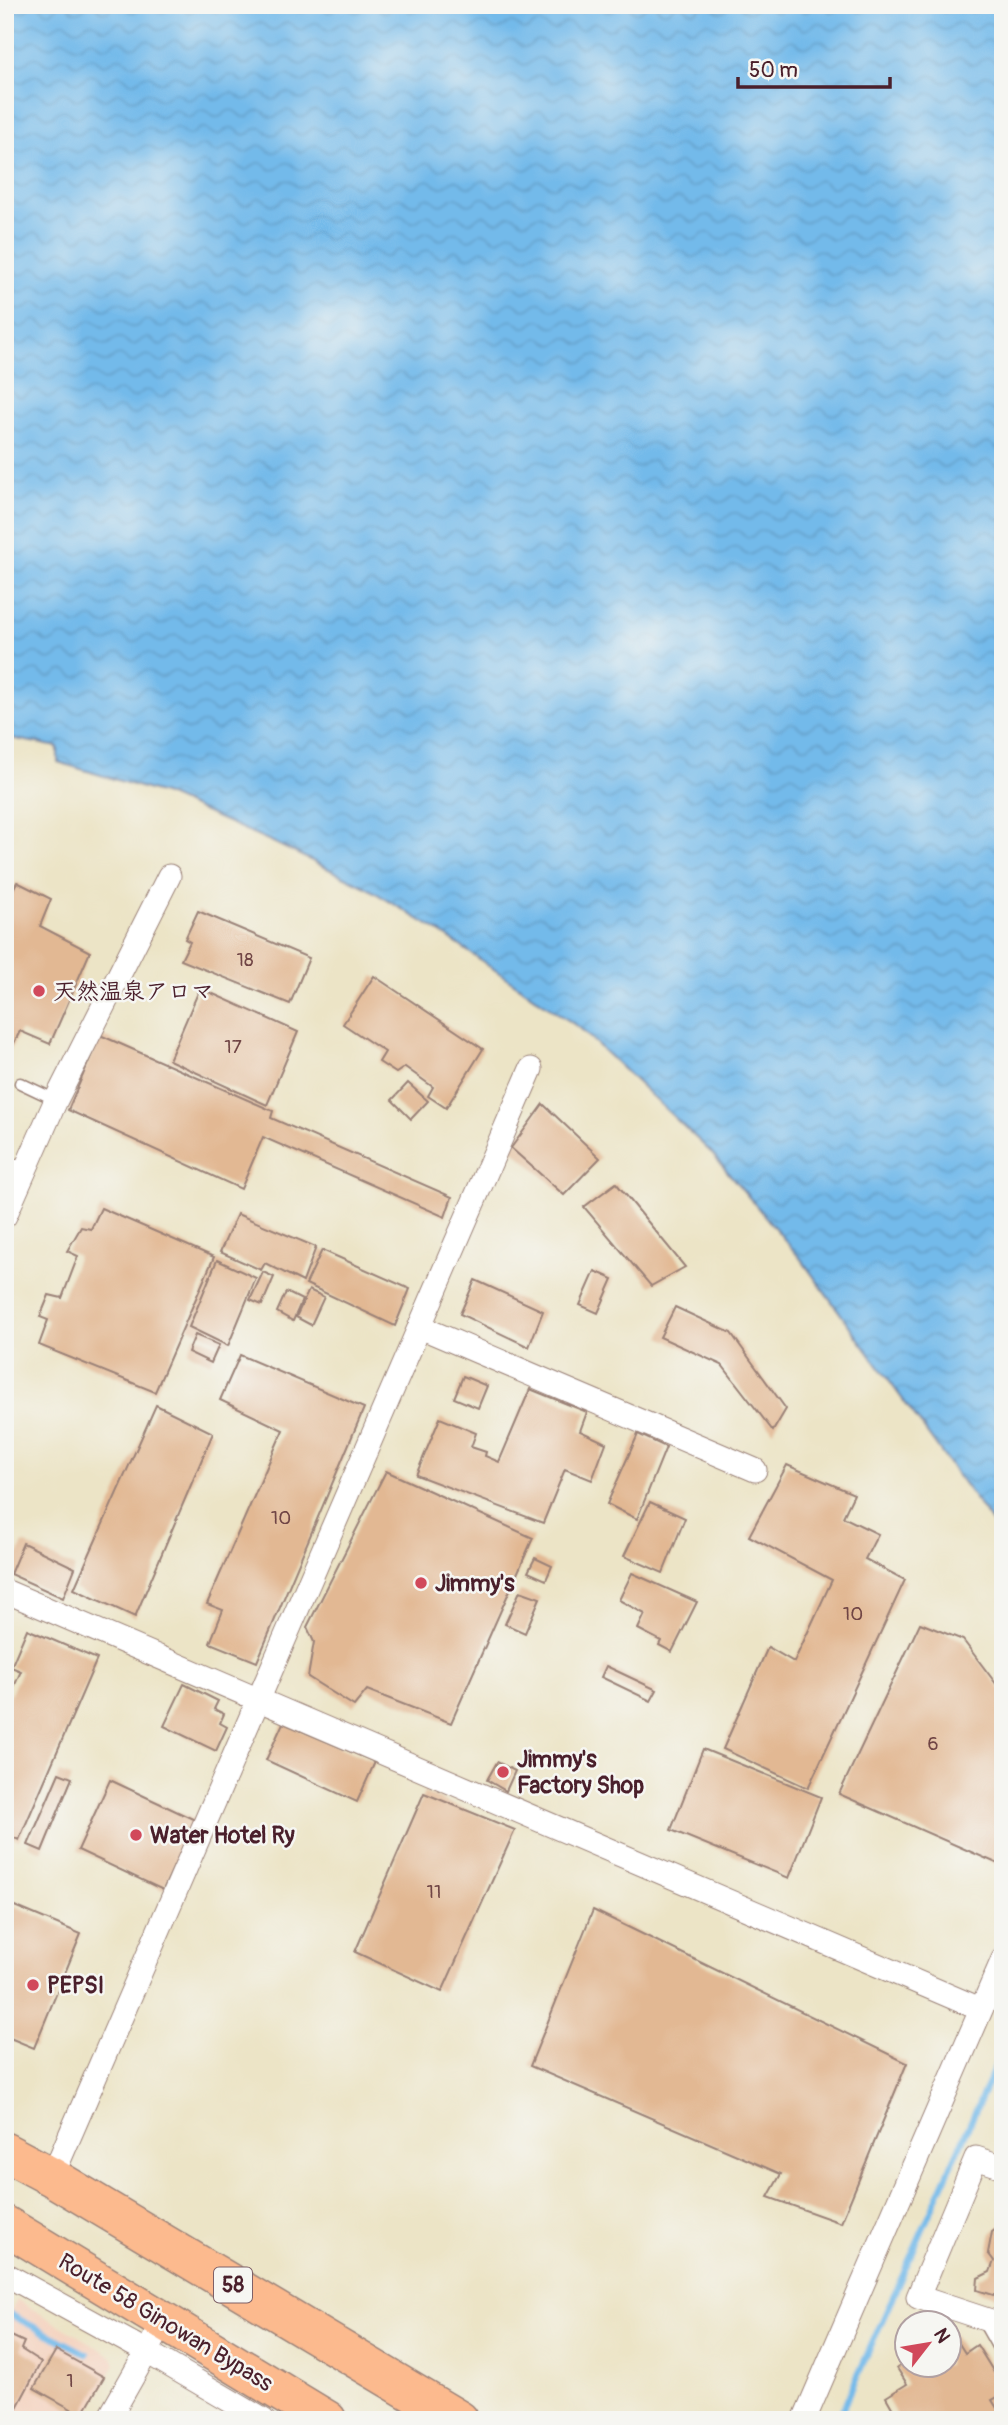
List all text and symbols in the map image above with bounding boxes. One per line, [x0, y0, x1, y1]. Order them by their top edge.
scale bar [738, 46, 891, 90]
text: 50 m [749, 57, 798, 84]
house number: 18 [236, 948, 254, 972]
place label: 天然温泉アロマ [53, 977, 214, 1006]
marker: 天然温泉アロマ [31, 983, 47, 999]
house number: 17 [224, 1035, 242, 1059]
house number: 10 [271, 1506, 291, 1530]
place label: Jimmy's [435, 1569, 515, 1598]
marker: Jimmy's [413, 1575, 429, 1591]
house number: 10 [843, 1602, 863, 1626]
house number: 6 [927, 1732, 939, 1756]
place label: Jimmy's Factory Shop [517, 1745, 644, 1800]
marker: Jimmy's Factory Shop [495, 1764, 511, 1780]
place label: Water Hotel Ry [150, 1821, 295, 1850]
marker: Water Hotel Ry [128, 1827, 144, 1843]
house number: 11 [427, 1880, 441, 1904]
place label: PEPSI [47, 1971, 104, 2000]
marker: PEPSI [25, 1977, 41, 1993]
street label: Route 58 Ginowan Bypass [53, 2247, 278, 2398]
road number: 58 [214, 2268, 252, 2302]
north arrow [892, 2310, 962, 2380]
text: N [928, 2324, 955, 2348]
house number: 1 [66, 2369, 74, 2393]

